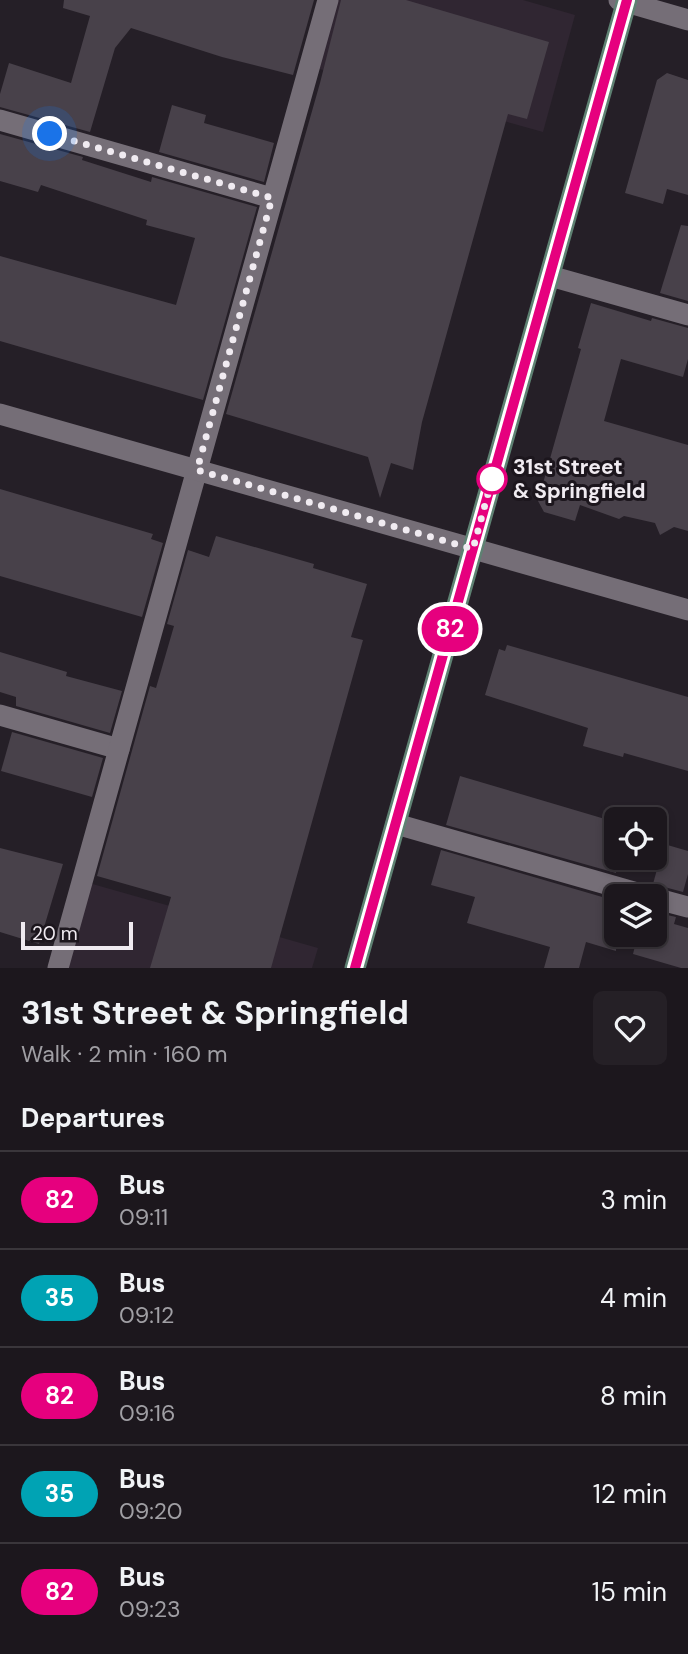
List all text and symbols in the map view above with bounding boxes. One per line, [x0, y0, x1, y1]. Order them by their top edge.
your location [32, 116, 67, 151]
place label: 31st Street & Springfield [513, 453, 645, 505]
marker: 31st Street & Springfield [477, 464, 507, 494]
line badge: 82 [419, 606, 482, 652]
text: 82 [436, 613, 464, 644]
map controls [604, 807, 667, 947]
button: locate [604, 807, 667, 870]
button: layers [604, 884, 667, 947]
scale bar [21, 919, 133, 951]
text: 20 m [32, 921, 78, 946]
text: 31st Street & Springfield [21, 991, 409, 1034]
button: heart [593, 991, 667, 1065]
text: Walk · 2 min · 160 m [21, 1039, 228, 1069]
text: Departures [21, 1101, 165, 1135]
text: Bus [119, 1168, 165, 1202]
text: 3 min [600, 1183, 667, 1217]
text: 82 [45, 1184, 74, 1215]
text: 09:11 [119, 1202, 168, 1232]
text: Bus [119, 1266, 165, 1300]
text: 4 min [600, 1281, 667, 1315]
text: 35 [45, 1282, 74, 1313]
text: 09:12 [119, 1300, 174, 1330]
text: Bus [119, 1364, 165, 1398]
text: 8 min [600, 1379, 667, 1413]
text: 82 [45, 1380, 74, 1411]
text: 09:16 [119, 1398, 175, 1428]
text: Bus [119, 1462, 165, 1496]
text: 12 min [593, 1477, 667, 1511]
text: 35 [45, 1478, 74, 1509]
text: 09:20 [119, 1496, 183, 1526]
text: Bus [119, 1560, 165, 1594]
text: 15 min [592, 1575, 667, 1609]
text: 82 [45, 1576, 74, 1607]
text: 09:23 [119, 1594, 181, 1624]

